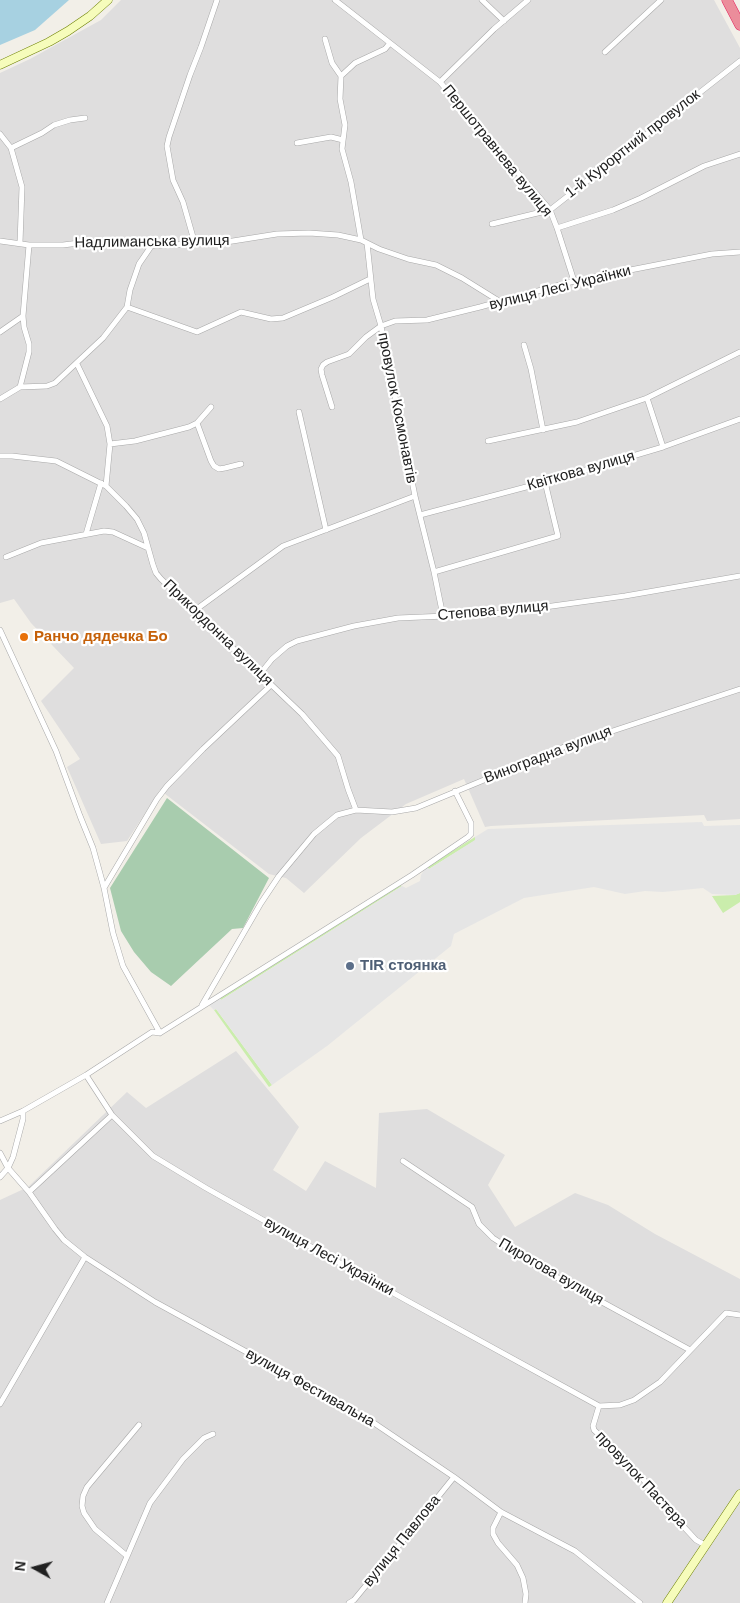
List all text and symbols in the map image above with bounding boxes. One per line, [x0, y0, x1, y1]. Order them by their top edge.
street label: Першотравнева вулиця [438, 81, 556, 221]
street label: 1-й Курортний провулок [562, 86, 704, 202]
street label: Надлиманська вулиця [74, 232, 230, 252]
street label: вулиця Лесі Українки [487, 262, 633, 314]
street label: провулок Космонавтів [374, 331, 420, 485]
street label: Квіткова вулиця [525, 447, 637, 495]
street label: Прикордонна вулиця [159, 576, 277, 690]
street label: Степова вулиця [437, 597, 549, 625]
place label: Ранчо дядечка Бо [34, 628, 168, 646]
marker: Ранчо дядечка Бо [18, 631, 30, 643]
street label: Виноградна вулиця [482, 722, 614, 788]
place label: TIR стоянка [360, 957, 446, 975]
marker: TIR стоянка [344, 960, 356, 972]
street label: вулиця Лесі Українки [261, 1214, 397, 1300]
street label: Пирогова вулиця [495, 1235, 607, 1309]
street label: вулиця Фестивальна [242, 1345, 378, 1431]
street label: провулок Пастера [591, 1428, 691, 1532]
street label: вулиця Павлова [359, 1491, 445, 1591]
north arrow [10, 1543, 60, 1593]
text: N [12, 1560, 29, 1572]

